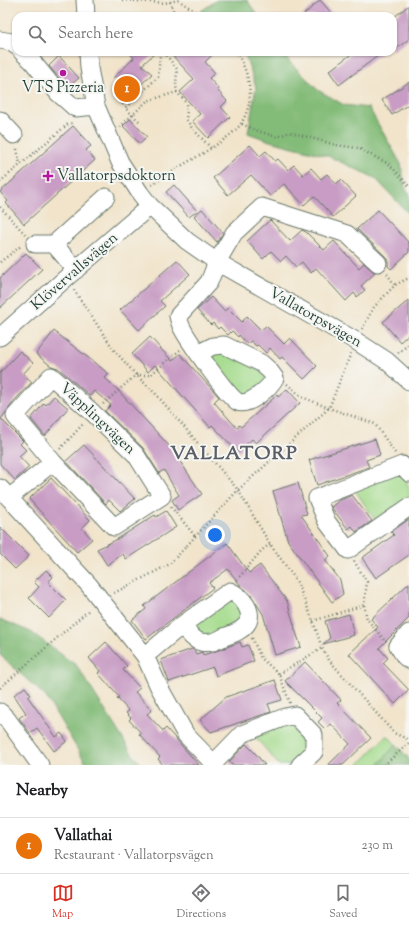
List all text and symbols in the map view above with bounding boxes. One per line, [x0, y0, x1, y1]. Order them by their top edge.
search box [12, 12, 397, 56]
icon: search [26, 23, 48, 45]
text: Search here [58, 24, 133, 45]
marker: VTS Pizzeria [58, 68, 68, 78]
pin: 1 [114, 74, 140, 104]
place label: VTS Pizzeria [22, 78, 104, 99]
place label: Vallatorpsdoktorn [57, 166, 176, 187]
marker: Vallatorpsdoktorn [42, 170, 54, 182]
street label: Klövervallsvägen [27, 228, 123, 316]
street label: Vallatorpsvägen [265, 283, 365, 353]
street label: Väpplingvägen [55, 378, 140, 460]
district label: VALLATORP [170, 441, 298, 468]
your location [205, 525, 225, 545]
text: Nearby [16, 779, 68, 803]
text: Vallathai [54, 826, 112, 847]
text: 1 [27, 837, 31, 855]
text: 230 m [361, 837, 393, 855]
text: Restaurant · Vallatorpsvägen [54, 847, 214, 865]
tab: Map [52, 882, 74, 922]
tab: Directions [177, 882, 226, 922]
tab: Saved [329, 882, 357, 922]

